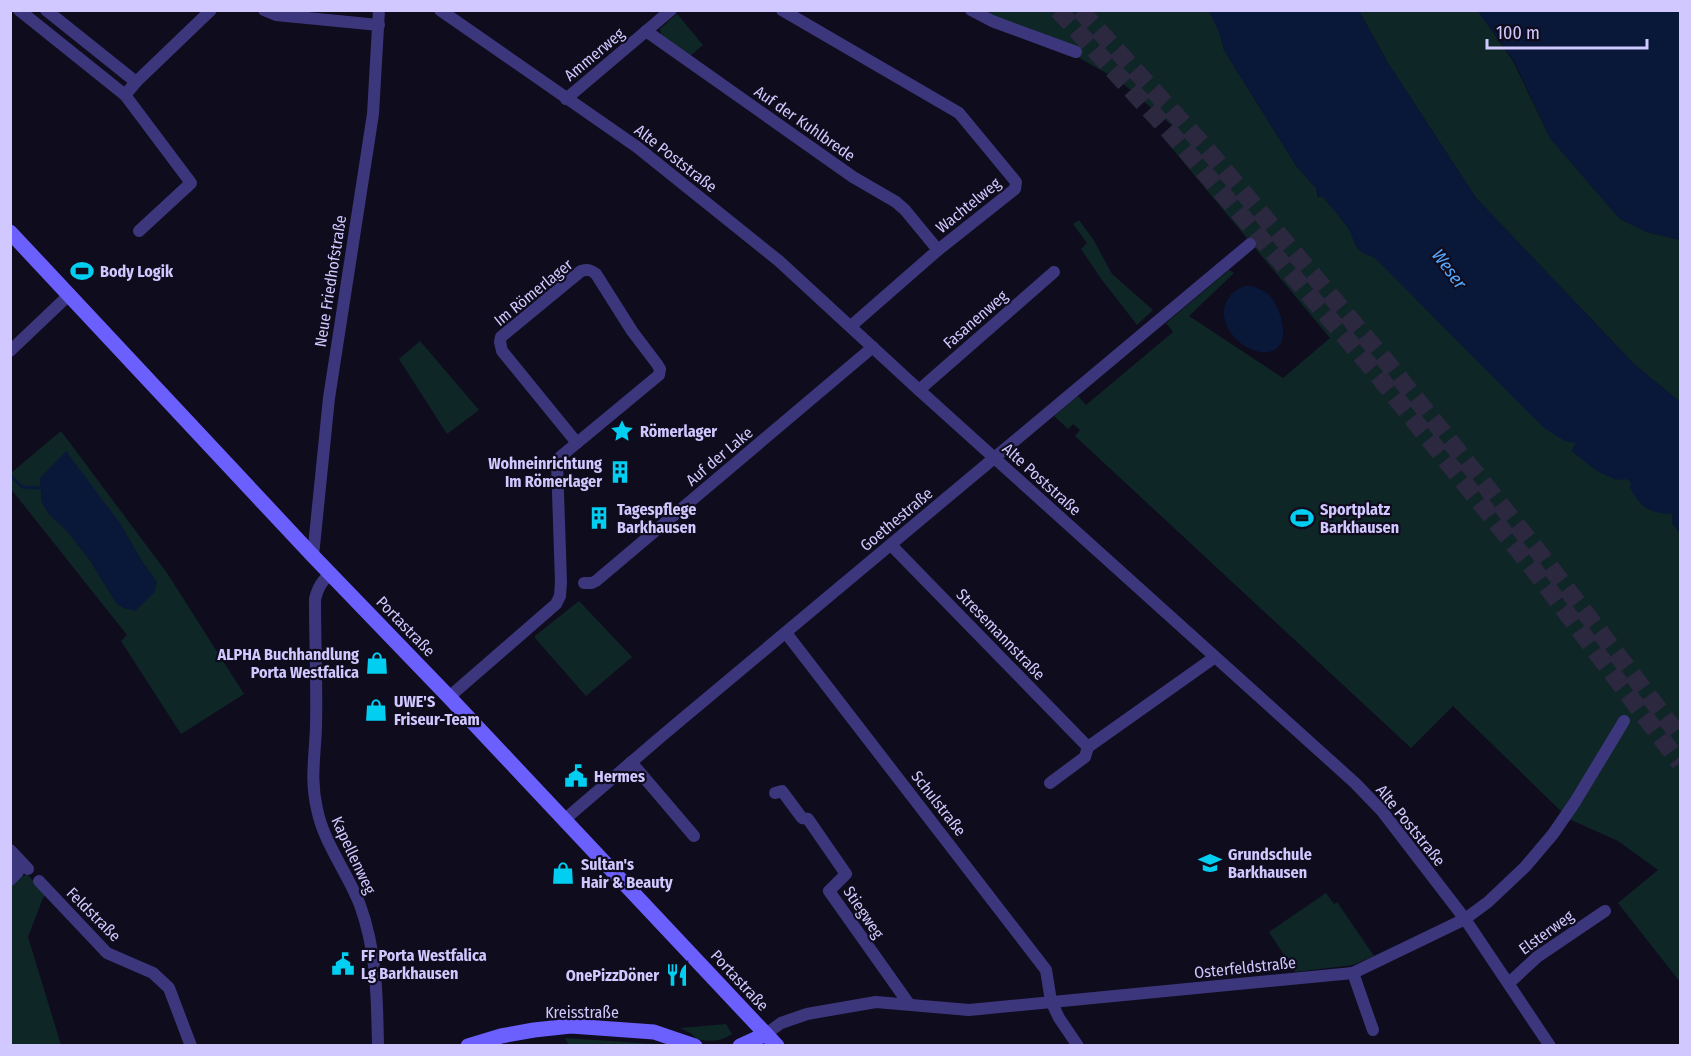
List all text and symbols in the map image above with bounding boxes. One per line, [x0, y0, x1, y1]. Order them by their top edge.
scale bar [1487, 12, 1648, 50]
text: 100 m [1496, 22, 1540, 44]
street label: Ammerweg [560, 24, 629, 85]
street label: Auf der Kuhlbrede [751, 82, 859, 165]
street label: Alte Poststraße [631, 120, 721, 196]
street label: Wachtelweg [932, 173, 1005, 237]
street label: Neue Friedhofstraße [311, 214, 350, 348]
water label: Weser [1427, 245, 1472, 294]
street label: Im Römerlager [490, 255, 577, 330]
sports icon: Body Logik [69, 258, 95, 284]
place label: Body Logik [100, 262, 174, 281]
street label: Fasanenweg [939, 286, 1012, 352]
place icon: Römerlager [609, 418, 635, 444]
place label: Römerlager [640, 422, 717, 441]
street label: Auf der Lake [682, 423, 757, 490]
street label: Alte Poststraße [998, 439, 1085, 520]
place label: Wohneinrichtung Im Römerlager [488, 454, 602, 491]
building icon: Wohneinrichtung Im Römerlager [607, 459, 633, 485]
street label: Goethestraße [856, 484, 936, 555]
place label: Tagespflege Barkhausen [617, 500, 696, 537]
place label: Sportplatz Barkhausen [1320, 500, 1399, 537]
building icon: Tagespflege Barkhausen [586, 505, 612, 531]
sports icon: Sportplatz Barkhausen [1289, 505, 1315, 531]
street label: Stresemannstraße [952, 585, 1049, 684]
street label: Portastraße [372, 592, 439, 660]
place label: ALPHA Buchhandlung Porta Westfalica [216, 645, 359, 682]
shop icon: ALPHA Buchhandlung Porta Westfalica [364, 650, 390, 676]
place label: UWE'S Friseur-Team [394, 692, 480, 729]
shop icon: UWE'S Friseur-Team [363, 697, 389, 723]
public building icon: Hermes [563, 763, 589, 789]
place label: Hermes [594, 767, 645, 786]
street label: Schulstraße [907, 767, 970, 840]
street label: Alte Poststraße [1372, 781, 1449, 870]
street label: Kapellenweg [327, 813, 380, 897]
place label: Grundschule Barkhausen [1228, 845, 1312, 882]
school or university icon: Grundschule Barkhausen [1197, 850, 1223, 876]
place label: Sultan's Hair & Beauty [581, 855, 673, 892]
shop icon: Sultan's Hair & Beauty [550, 860, 576, 886]
street label: Feldstraße [63, 883, 125, 945]
street label: Stiegweg [839, 883, 888, 942]
street label: Elsterweg [1515, 906, 1578, 959]
place label: FF Porta Westfalica Lg Barkhausen [361, 946, 487, 983]
street label: Portastraße [707, 946, 773, 1015]
public building icon: FF Porta Westfalica Lg Barkhausen [330, 951, 356, 977]
street label: Osterfeldstraße [1193, 953, 1297, 982]
restaurant icon: OnePizzDöner [664, 962, 690, 988]
place label: OnePizzDöner [566, 966, 659, 985]
street label: Kreisstraße [545, 1003, 619, 1022]

